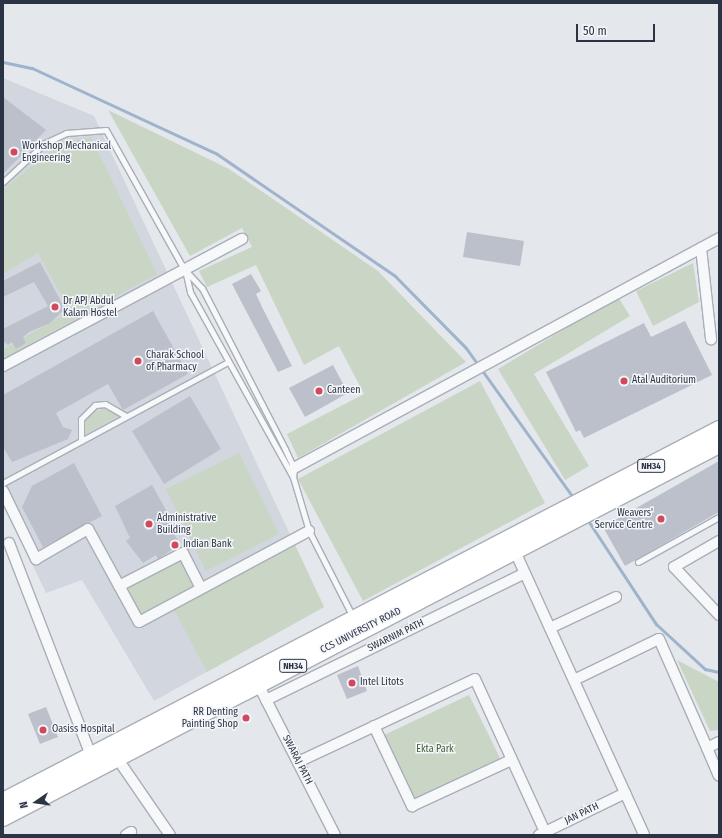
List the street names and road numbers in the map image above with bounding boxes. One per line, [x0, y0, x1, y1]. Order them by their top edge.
road number: NH34 [637, 459, 665, 473]
street label: CCS UNIVERSITY ROAD [319, 605, 403, 657]
street label: SWARNIM PATH [366, 617, 426, 655]
road number: NH34 [279, 659, 307, 673]
street label: SWARAJ PATH [280, 733, 314, 787]
street label: JAN PATH [563, 801, 601, 827]

